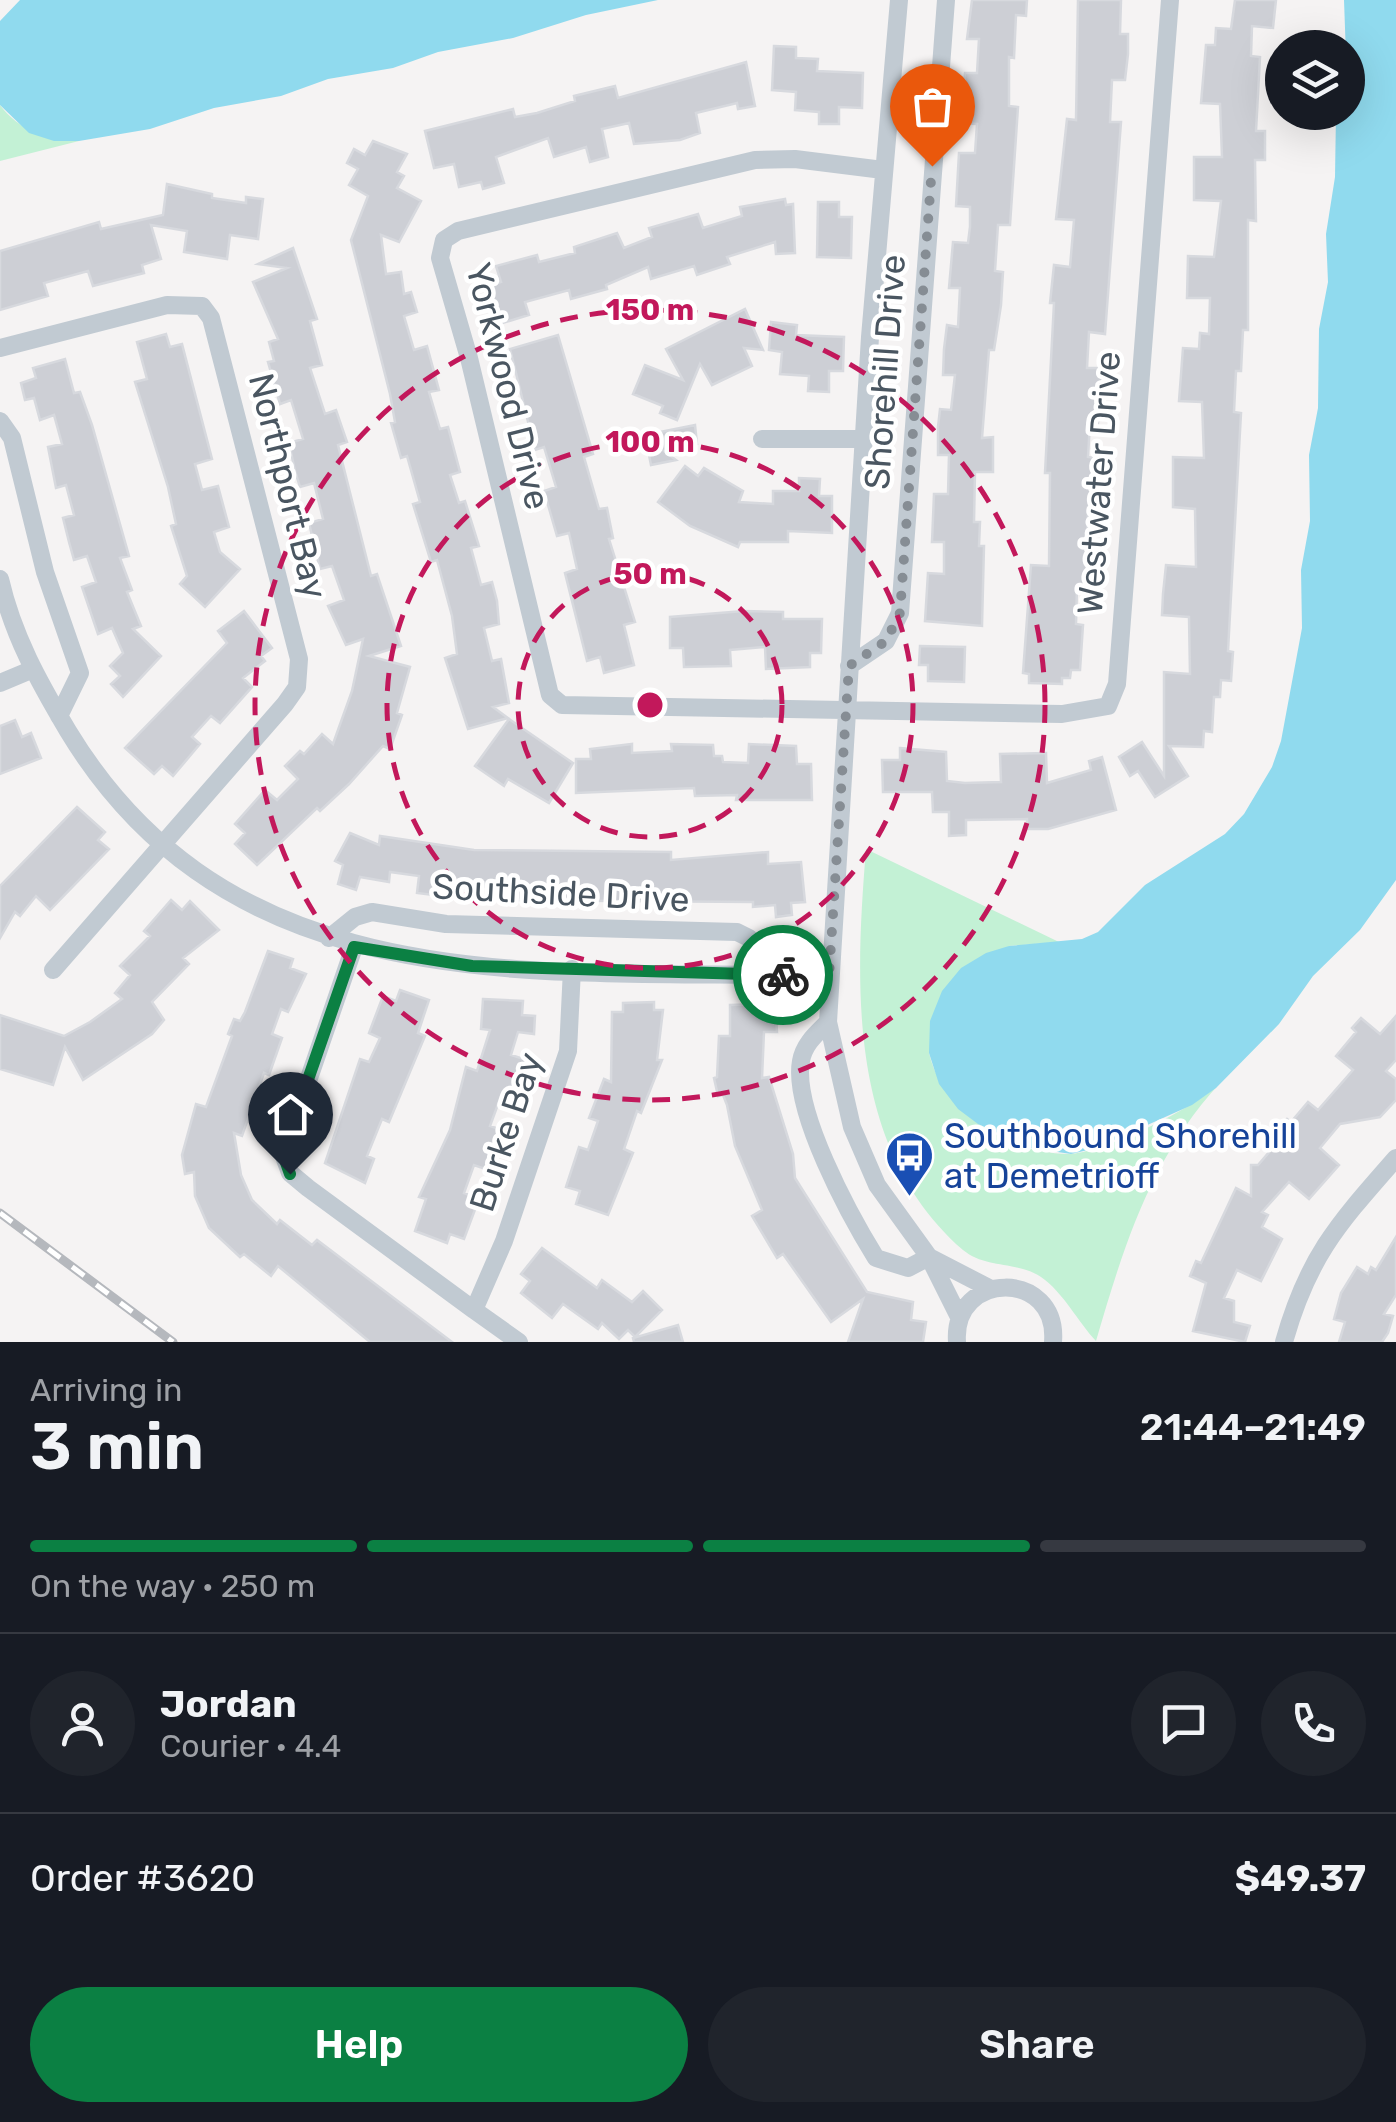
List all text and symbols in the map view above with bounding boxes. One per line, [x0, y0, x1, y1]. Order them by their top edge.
map controls [1265, 30, 1365, 130]
button: layers [1265, 30, 1365, 130]
pin [890, 64, 975, 167]
icon: bag [905, 79, 960, 134]
street label: Shorehill Drive [856, 253, 914, 491]
street label: Yorkwood Drive [457, 258, 559, 514]
text: 150 m [606, 292, 694, 328]
street label: Westwater Drive [1069, 350, 1129, 616]
street label: Northport Bay [240, 369, 336, 603]
text: 100 m [605, 424, 695, 460]
text: 50 m [613, 556, 687, 592]
centre of rings [632, 687, 668, 723]
street label: Southside Drive [431, 865, 691, 921]
courier [733, 925, 833, 1025]
icon: bike [756, 948, 811, 1003]
street label: Burke Bay [461, 1047, 551, 1217]
pin [248, 1072, 333, 1175]
icon: home [263, 1087, 318, 1142]
place label: Southbound Shorehill at Demetrioff [944, 1115, 1297, 1197]
bus stop icon: Southbound Shorehill at Demetrioff [883, 1130, 935, 1198]
text: Arriving in [30, 1371, 182, 1409]
text: 21:44–21:49 [1140, 1404, 1366, 1450]
text: 3 min [30, 1408, 204, 1485]
text: On the way · 250 m [30, 1567, 315, 1605]
button: person [30, 1671, 135, 1776]
button: chat [1131, 1671, 1236, 1776]
button: phone [1261, 1671, 1366, 1776]
text: Jordan [160, 1681, 297, 1727]
text: Courier · 4.4 [160, 1727, 341, 1765]
text: Order #3620 [30, 1855, 255, 1901]
text: $49.37 [1235, 1855, 1366, 1901]
button: Help [30, 1987, 688, 2102]
button: Share [708, 1987, 1366, 2102]

